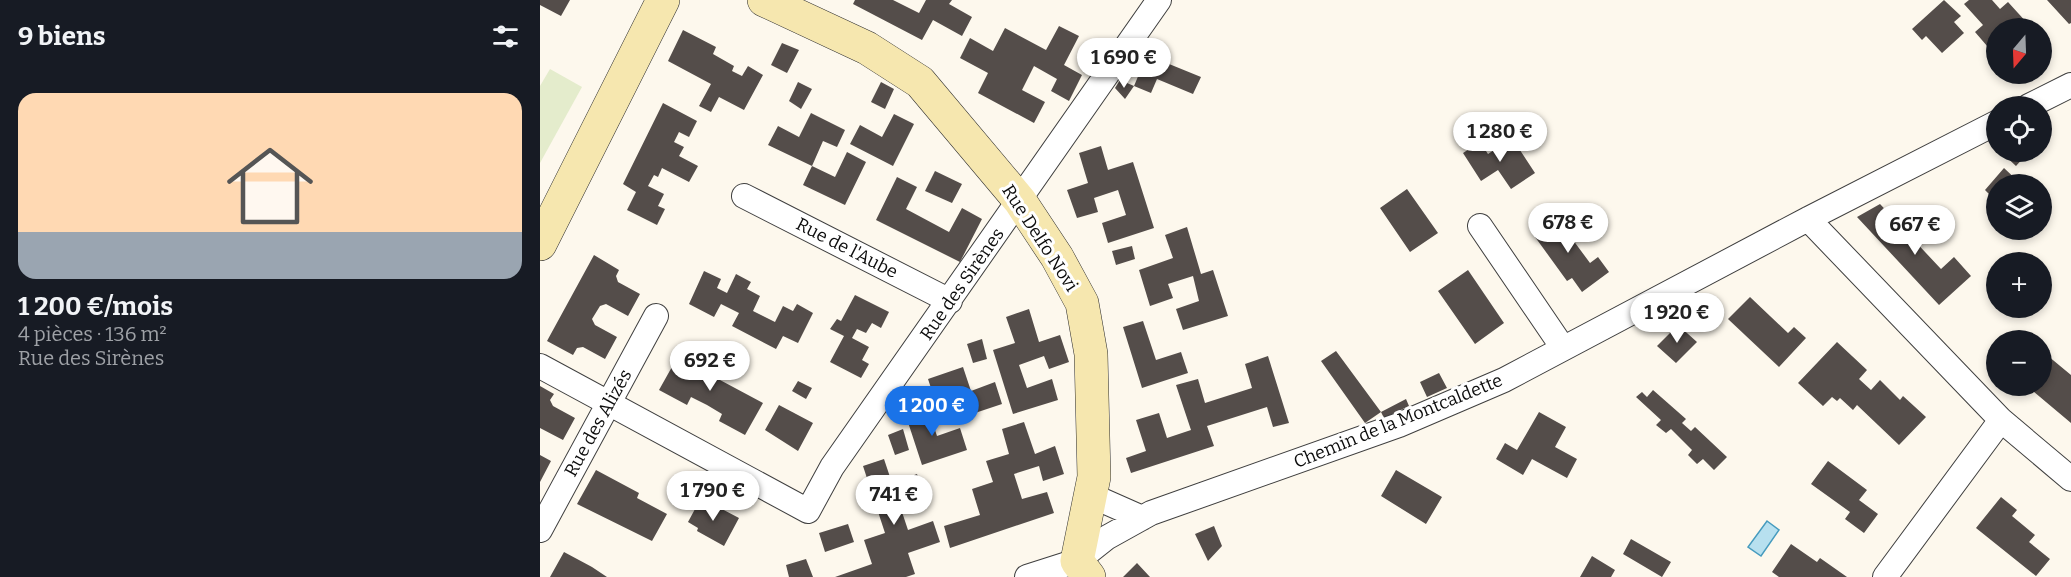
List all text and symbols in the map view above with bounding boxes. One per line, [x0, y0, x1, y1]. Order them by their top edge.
north arrow [1986, 18, 2052, 84]
map controls [1986, 18, 2052, 396]
icon: filters [489, 20, 522, 53]
text: 9 biens [18, 21, 105, 52]
pin: 1 690 € [1069, 38, 1179, 89]
text: 1 690 € [1091, 45, 1157, 69]
button: locate [1986, 96, 2052, 162]
pin: 1 280 € [1445, 112, 1555, 163]
text: 1 280 € [1467, 119, 1533, 143]
icon: home [216, 132, 324, 240]
button: layers [1986, 174, 2052, 240]
street label: Rue Delfo Novi [997, 181, 1083, 295]
pin: 678 € [1526, 203, 1610, 254]
pin: 667 € [1873, 205, 1957, 256]
text: 678 € [1542, 210, 1594, 234]
text: 667 € [1889, 212, 1941, 236]
street label: Rue de l'Aube [792, 213, 902, 283]
street label: Rue des Sirènes [915, 224, 1009, 344]
button: + [1986, 252, 2052, 318]
text: 1 200 €/mois [18, 291, 173, 322]
pin: 1 920 € [1622, 293, 1732, 344]
text: 1 920 € [1644, 300, 1710, 324]
text: 4 pièces · 136 m² [18, 322, 167, 346]
button: − [1986, 330, 2052, 396]
pin: 692 € [668, 341, 752, 392]
text: Rue des Sirènes [18, 346, 164, 370]
text: 692 € [684, 348, 736, 372]
street label: Rue des Alizés [560, 366, 636, 480]
street label: Chemin de la Montcaldette [1290, 369, 1506, 473]
pin: 1 200 € [877, 386, 987, 437]
text: 1 200 € [899, 393, 965, 417]
pin: 1 790 € [658, 471, 768, 522]
pin: 741 € [852, 475, 936, 526]
text: 1 790 € [681, 478, 745, 502]
text: 741 € [870, 482, 918, 506]

